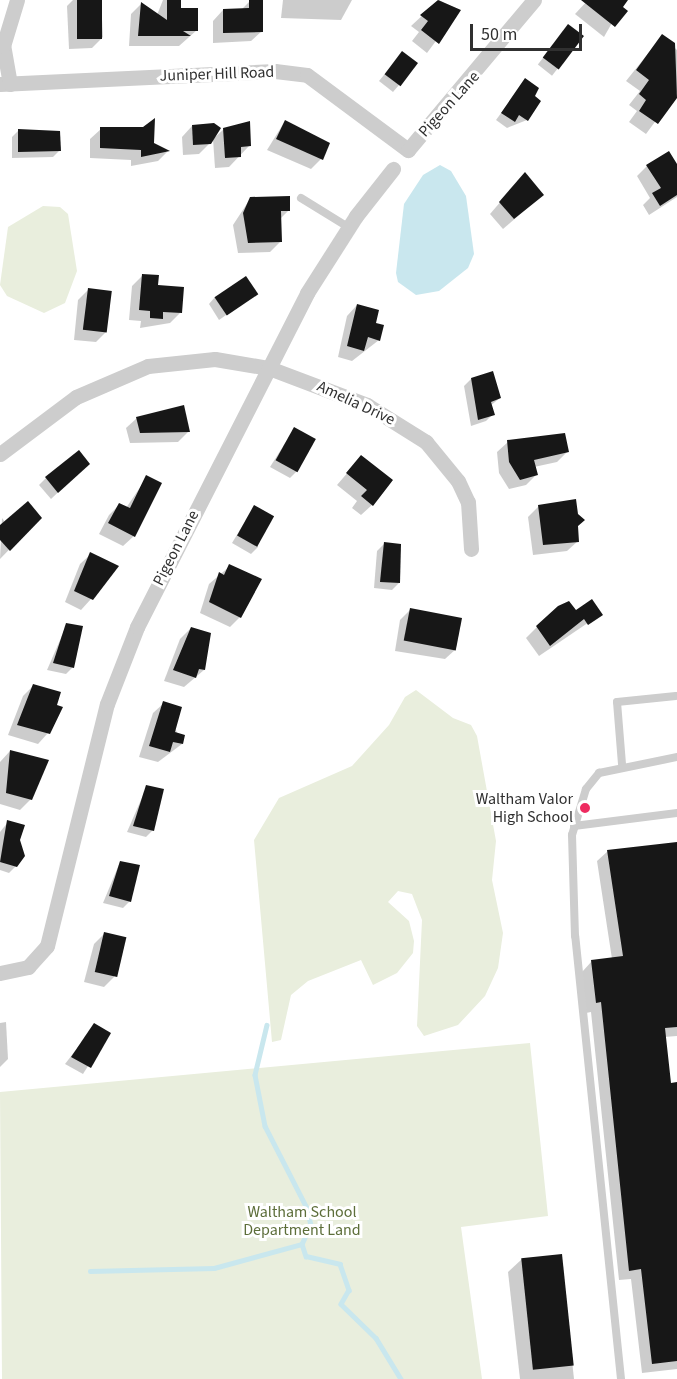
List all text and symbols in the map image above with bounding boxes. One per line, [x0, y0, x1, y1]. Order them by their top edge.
scale bar [473, 12, 586, 50]
text: 50 m [481, 22, 517, 47]
street label: Juniper Hill Road [159, 62, 275, 86]
street label: Pigeon Lane [414, 67, 484, 141]
street label: Amelia Drive [314, 377, 398, 429]
street label: Pigeon Lane [149, 507, 203, 589]
place label: Waltham Valor High School [476, 789, 573, 827]
marker: Waltham Valor High School [578, 801, 592, 815]
park label: Waltham School Department Land [243, 1202, 361, 1240]

